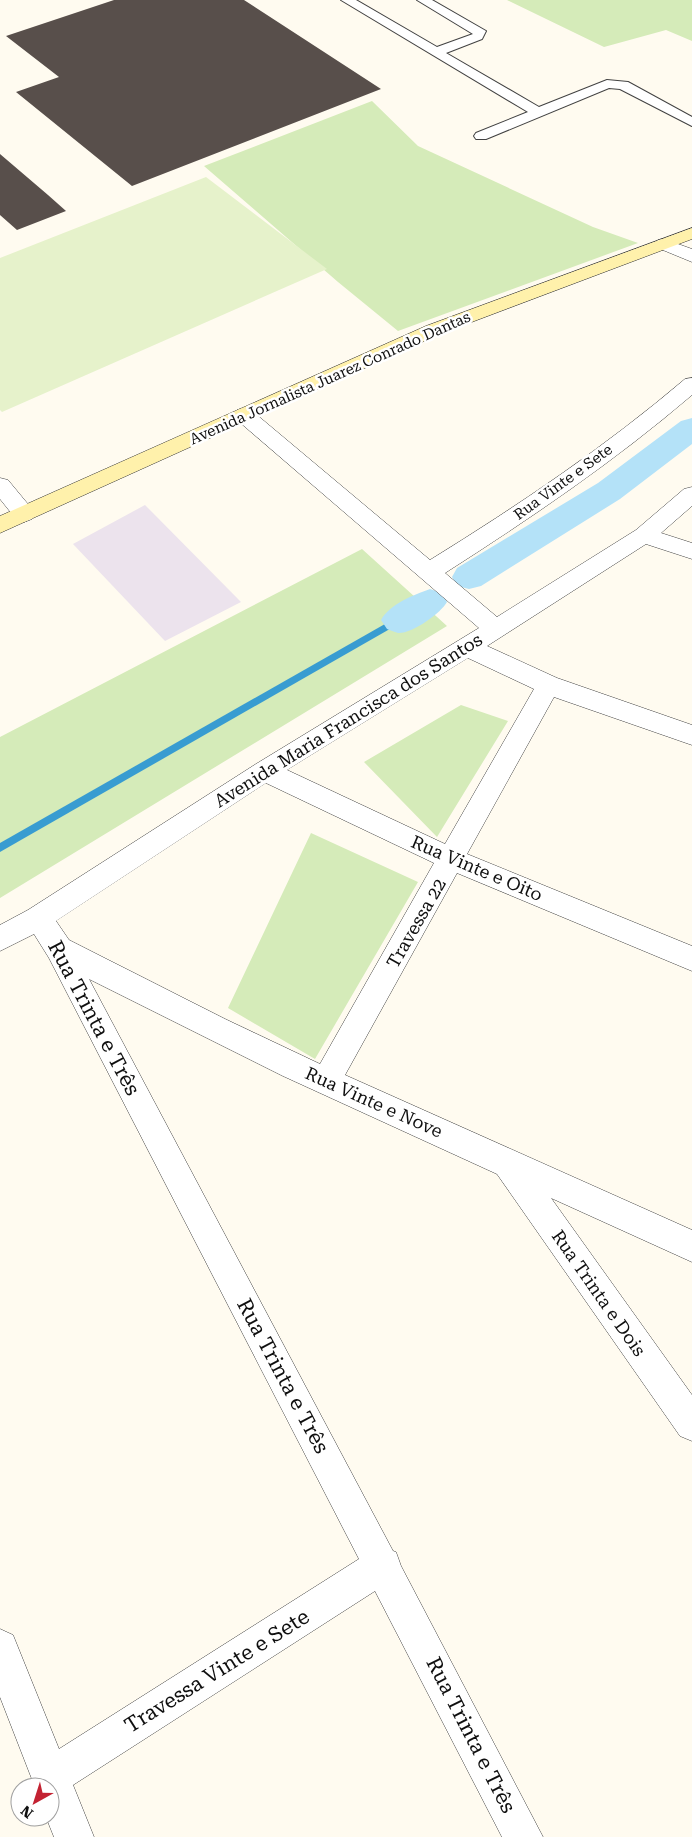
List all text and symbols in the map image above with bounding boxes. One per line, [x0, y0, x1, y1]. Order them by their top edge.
street label: Avenida Jornalista Juarez Conrado Dantas [187, 308, 473, 448]
street label: Rua Vinte e Sete [510, 440, 616, 524]
street label: Avenida Maria Francisca dos Santos [210, 628, 486, 812]
street label: Rua Vinte e Oito [408, 831, 546, 905]
street label: Travessa 22 [382, 875, 450, 971]
street label: Rua Trinta e Três [43, 937, 145, 1099]
street label: Rua Vinte e Nove [302, 1062, 446, 1142]
street label: Rua Trinta e Dois [548, 1226, 650, 1360]
street label: Rua Trinta e Três [232, 1295, 334, 1457]
street label: Travessa Vinte e Sete [120, 1604, 314, 1738]
street label: Rua Trinta e Três [421, 1653, 521, 1817]
north arrow [10, 1777, 60, 1827]
text: N [17, 1802, 36, 1822]

